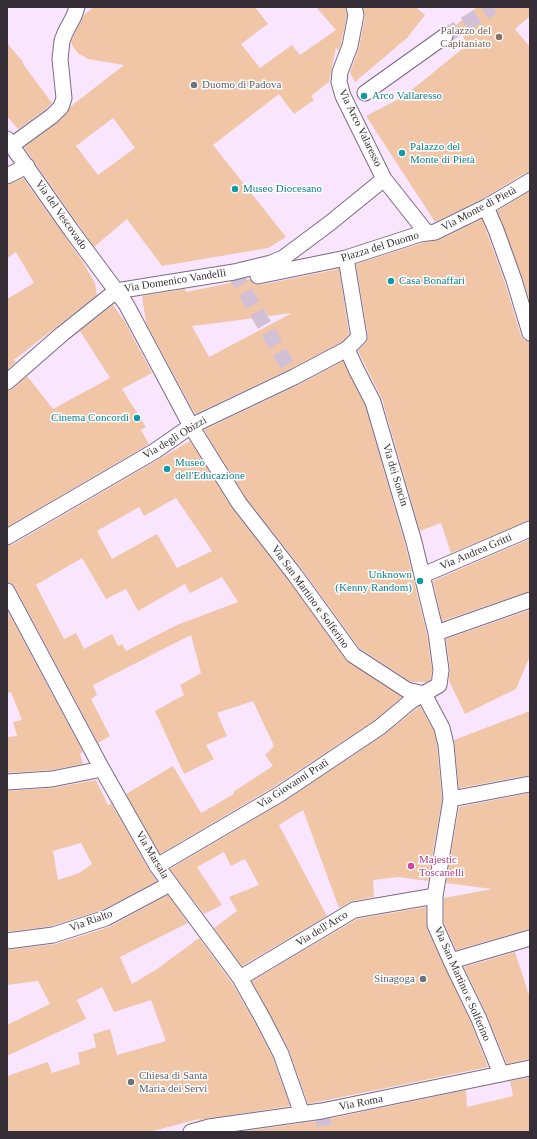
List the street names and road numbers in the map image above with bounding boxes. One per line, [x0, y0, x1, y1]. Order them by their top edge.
street label: Via Arco Valaresso [335, 87, 385, 169]
street label: Via del Vescovado [32, 178, 90, 252]
street label: Via Monte di Pietà [439, 184, 519, 234]
street label: Piazza del Duomo [340, 229, 420, 265]
street label: Via Domenico Vandelli [123, 266, 227, 296]
street label: Via degli Obizzi [141, 414, 209, 462]
street label: Via dei Soncin [379, 442, 411, 508]
street label: Via Andrea Gritti [438, 531, 514, 573]
street label: Via San Martino e Solferino [268, 543, 352, 651]
street label: Via Giovanni Prati [255, 756, 331, 812]
street label: Via Marsala [133, 829, 171, 881]
street label: Via Rialto [68, 907, 114, 935]
street label: Via dell'Arco [294, 908, 350, 950]
street label: Via San Martino e Solferino [431, 925, 493, 1043]
street label: Via Roma [338, 1092, 384, 1114]

